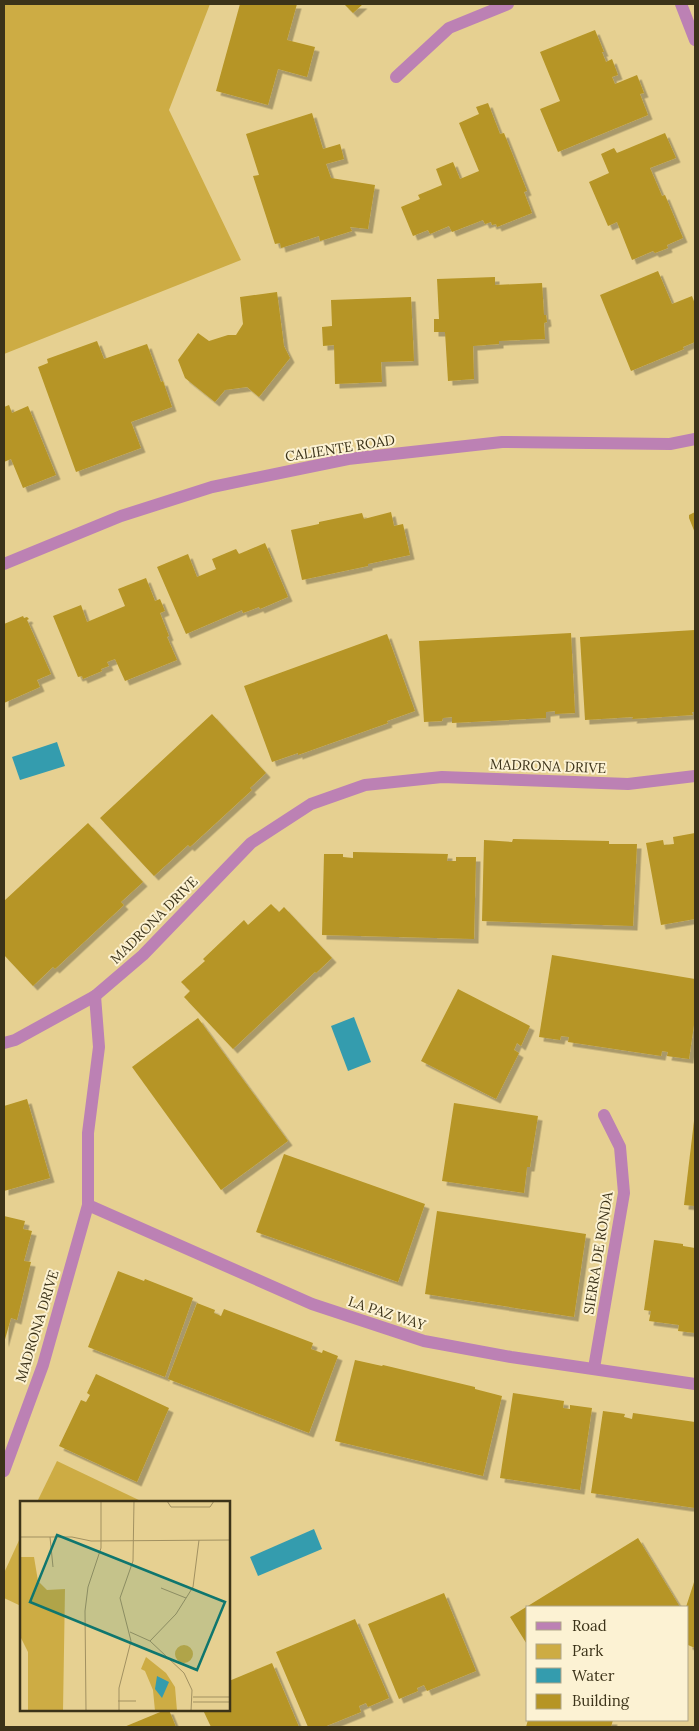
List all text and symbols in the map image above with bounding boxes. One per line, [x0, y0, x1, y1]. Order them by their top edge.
street label: CALIENTE ROAD [284, 430, 396, 466]
street label: MADRONA DRIVE [490, 755, 607, 777]
street label: MADRONA DRIVE [106, 872, 202, 968]
street label: SIERRA DE RONDA [579, 1190, 617, 1316]
street label: MADRONA DRIVE [11, 1267, 63, 1384]
street label: LA PAZ WAY [346, 1292, 429, 1334]
inset map [20, 1501, 230, 1711]
legend [526, 1606, 689, 1721]
text: Road [572, 1616, 607, 1635]
text: Park [572, 1641, 603, 1660]
text: Water [572, 1666, 615, 1685]
text: Building [572, 1691, 630, 1710]

